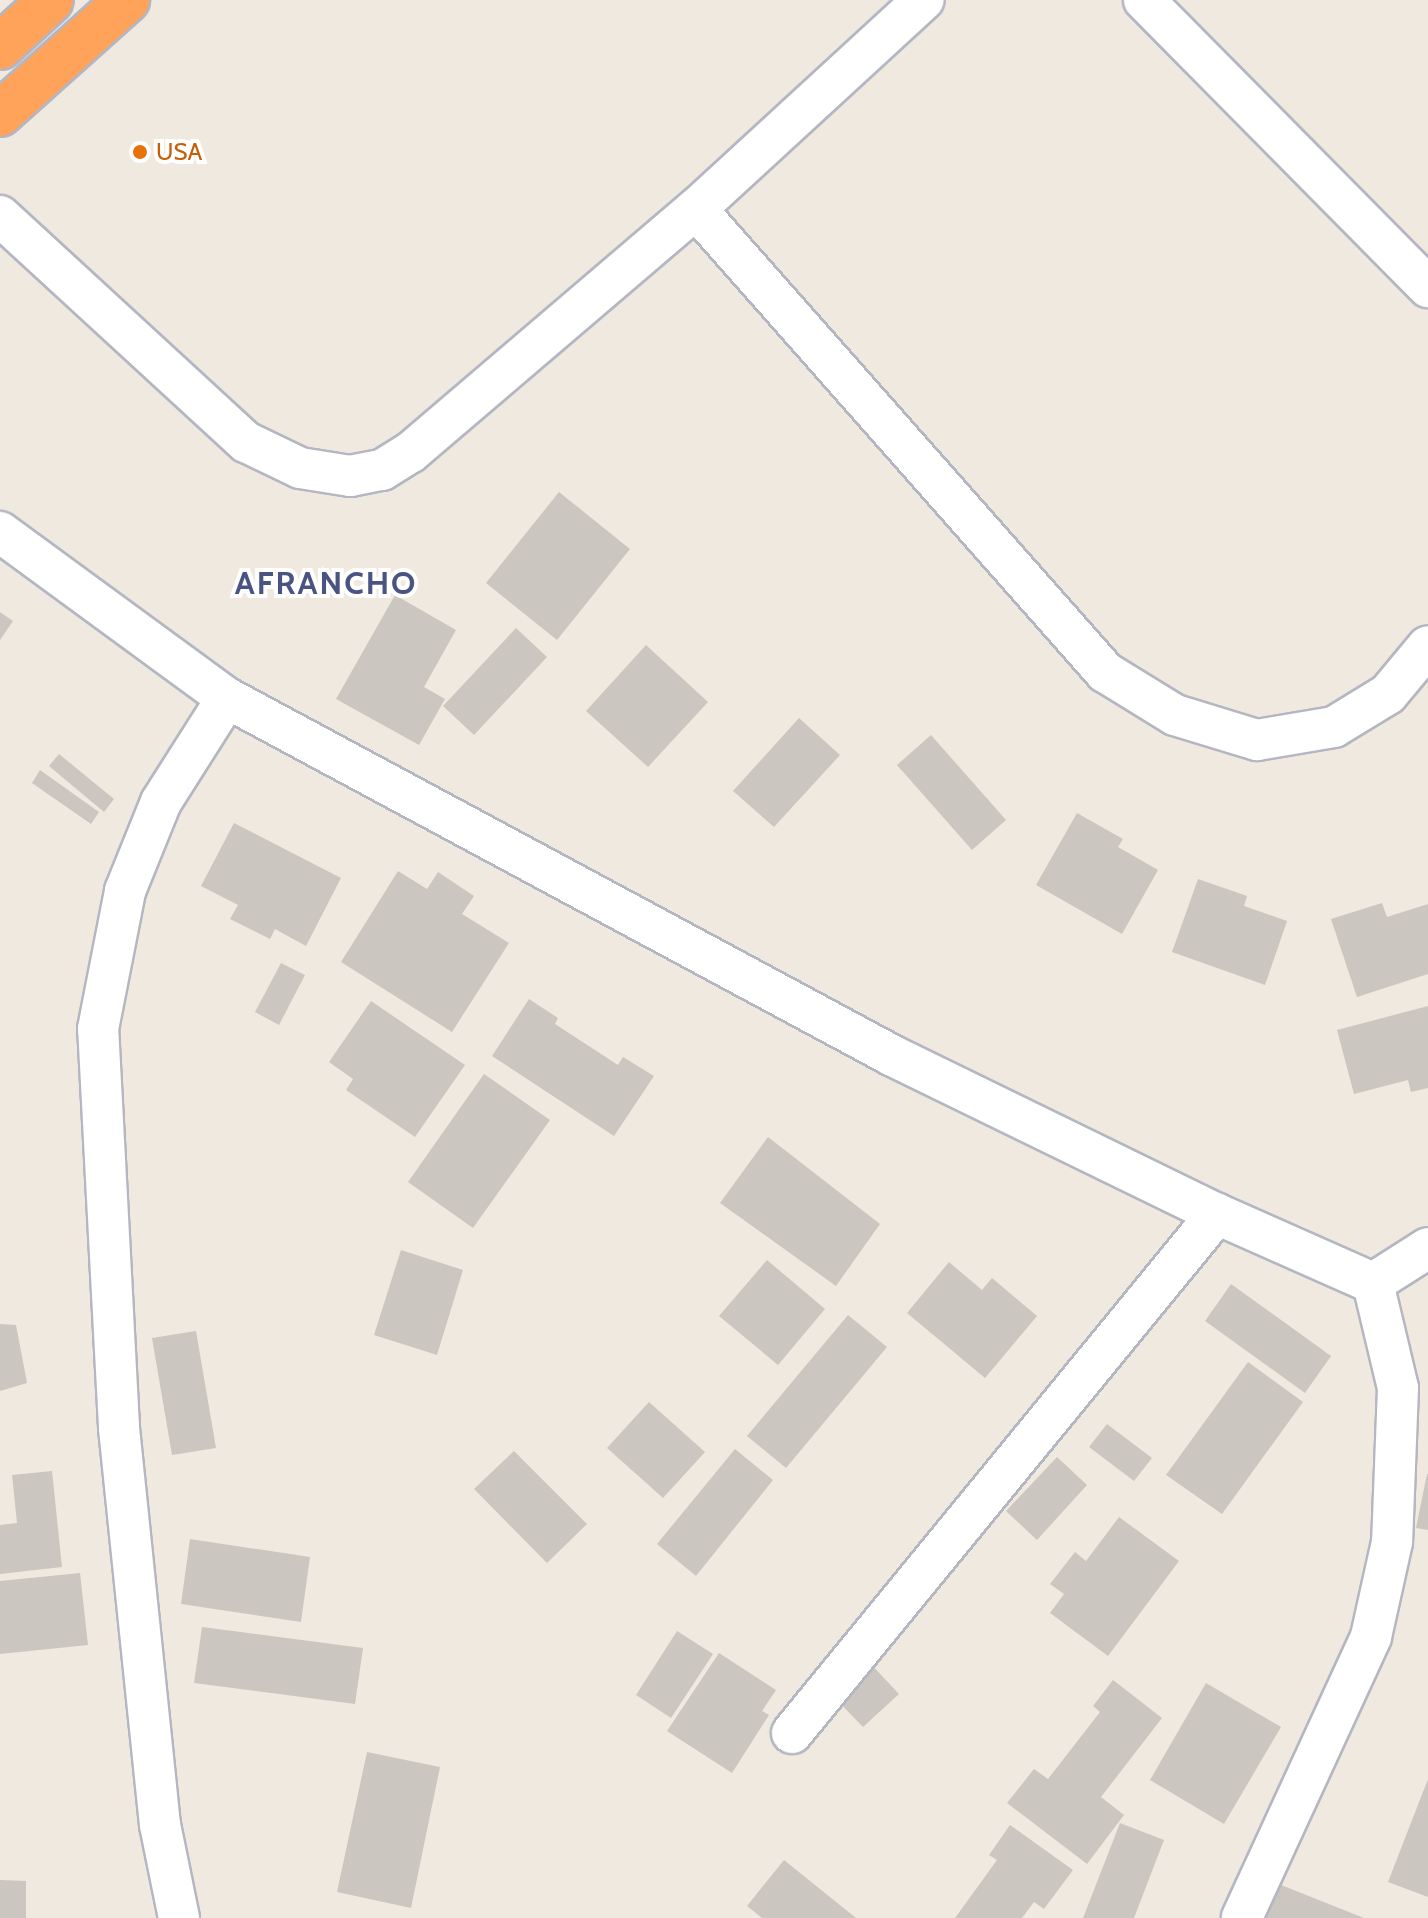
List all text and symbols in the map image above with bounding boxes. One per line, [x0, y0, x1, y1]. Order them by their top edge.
place label: USA [156, 138, 202, 166]
marker: USA [131, 143, 149, 161]
district label: AFRANCHO [235, 564, 417, 602]

